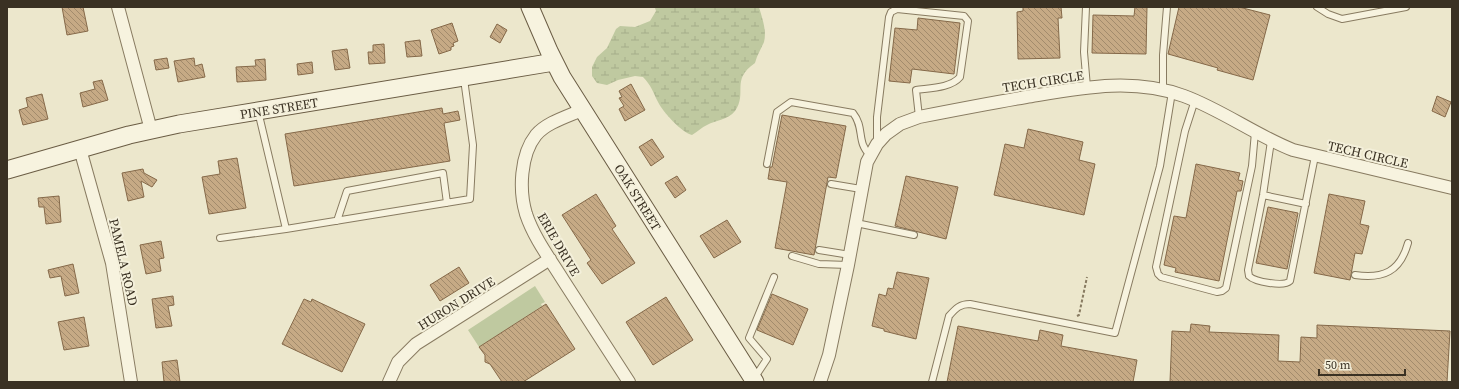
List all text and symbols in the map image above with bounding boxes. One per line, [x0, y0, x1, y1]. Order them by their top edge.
street label: TECH CIRCLE [1001, 67, 1085, 96]
street label: PINE STREET [239, 94, 320, 123]
street label: TECH CIRCLE [1326, 137, 1410, 172]
street label: OAK STREET [610, 161, 665, 234]
street label: ERIE DRIVE [534, 209, 584, 279]
street label: PAMELA ROAD [105, 217, 142, 307]
street label: HURON DRIVE [414, 273, 498, 334]
scale bar [1319, 351, 1405, 377]
text: 50 m [1325, 357, 1351, 373]

